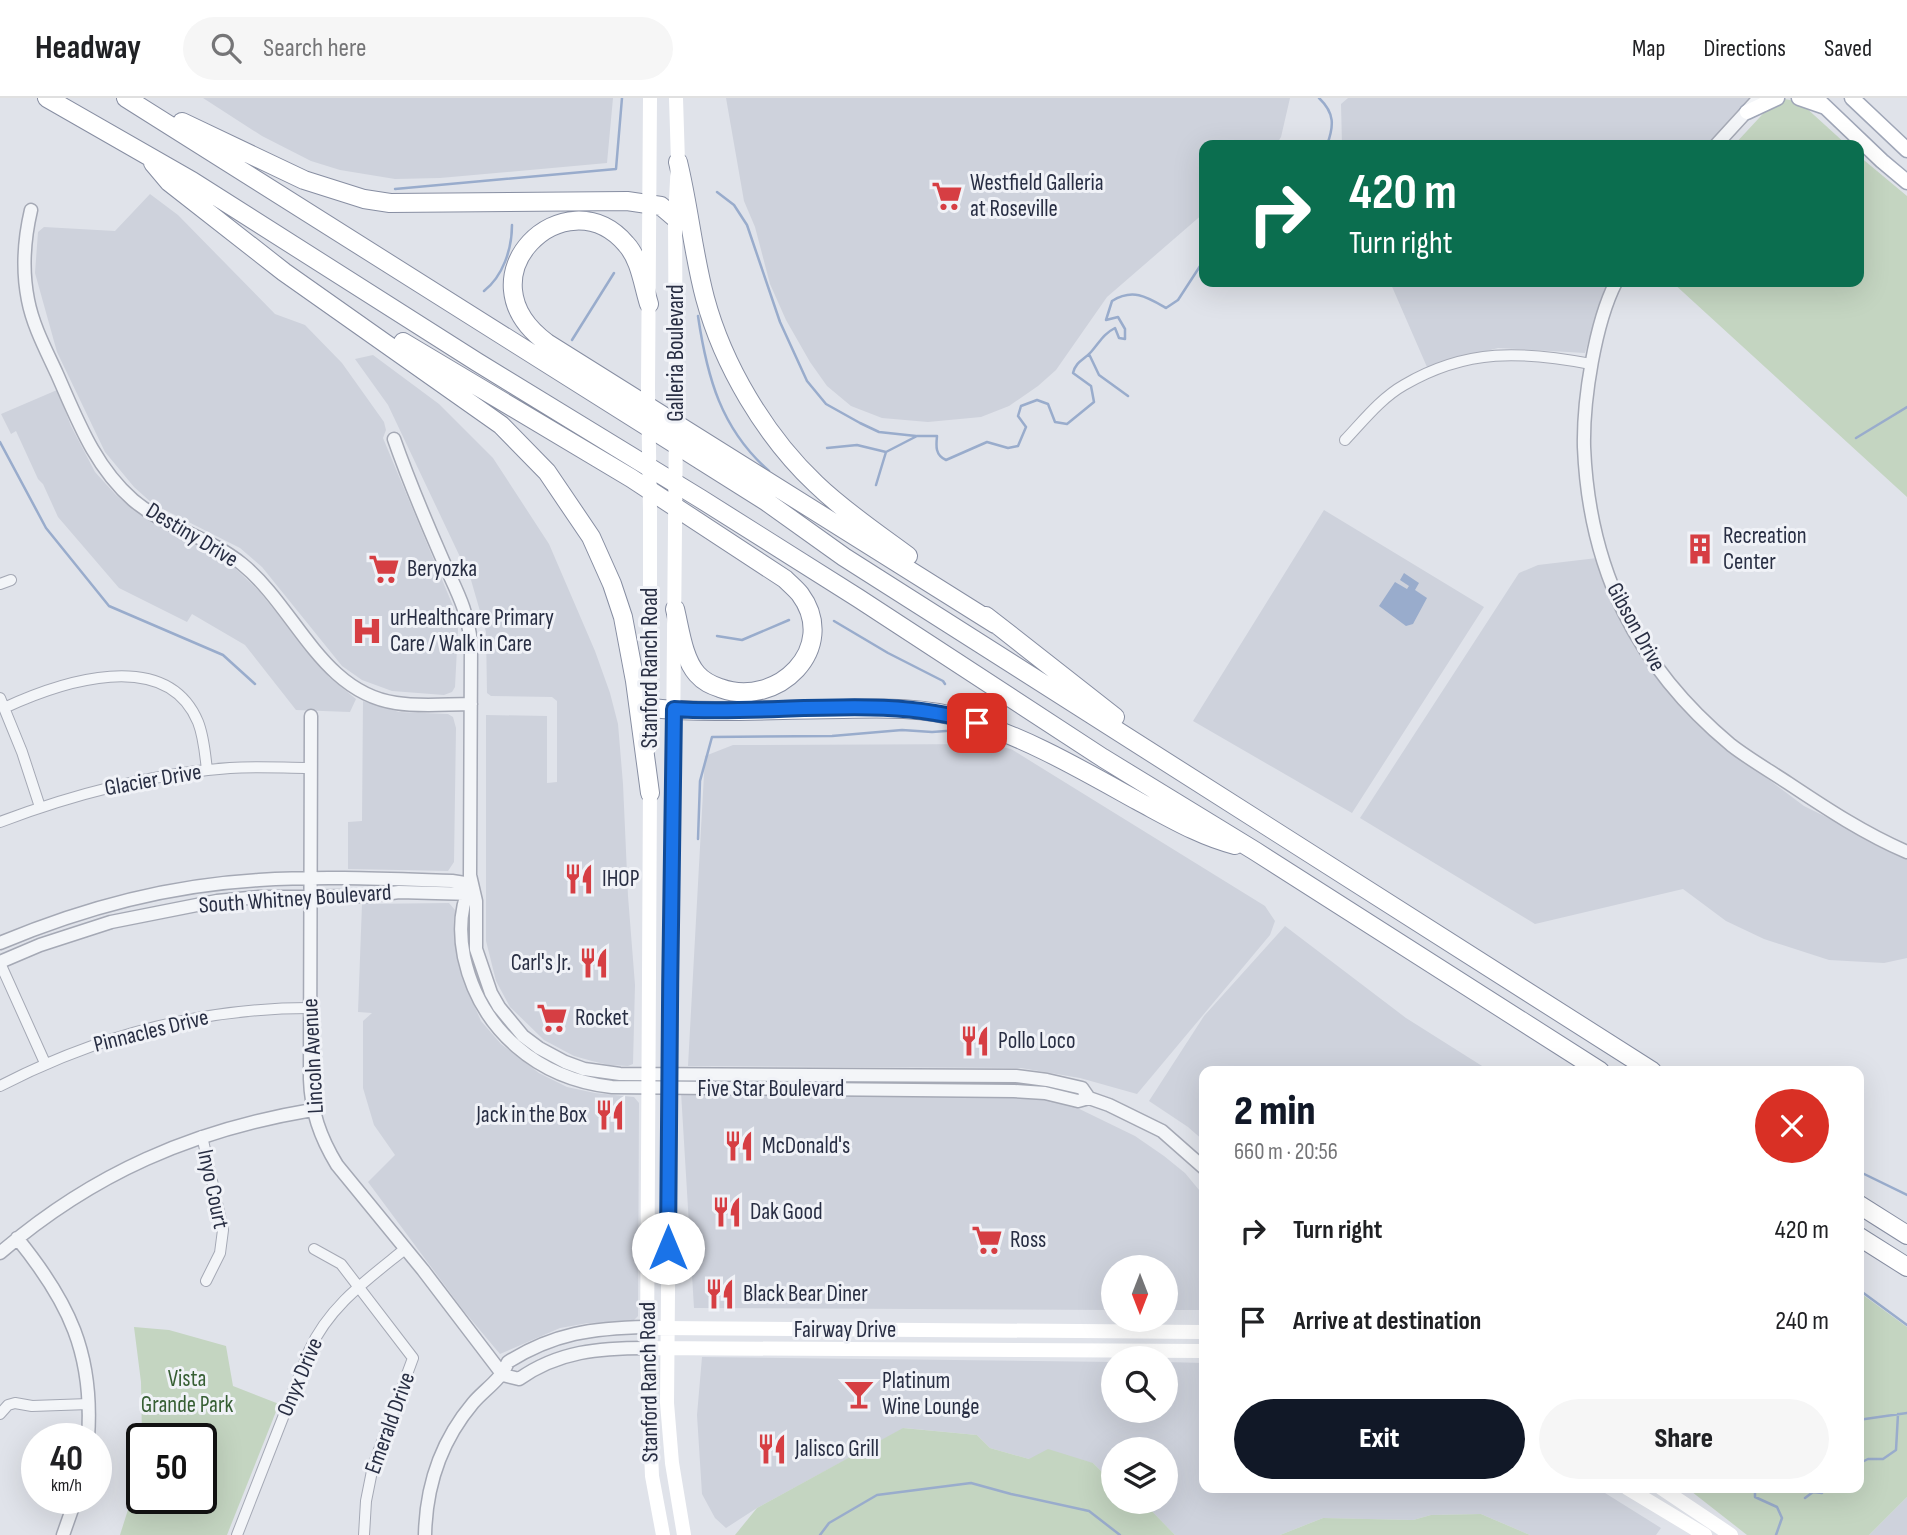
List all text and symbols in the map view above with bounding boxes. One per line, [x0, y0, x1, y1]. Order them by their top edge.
search box [183, 17, 673, 80]
text: Headway [35, 28, 141, 68]
icon: search [207, 29, 245, 67]
text: Search here [263, 33, 366, 64]
text: Map [1632, 34, 1665, 63]
text: Directions [1703, 34, 1786, 63]
text: Saved [1824, 34, 1872, 63]
text: 420 m [1349, 164, 1457, 223]
icon: right [1234, 168, 1325, 259]
place label: Westfield Galleria at Roseville [970, 169, 1104, 223]
supermarket icon: Westfield Galleria at Roseville [930, 179, 964, 213]
text: Turn right [1349, 224, 1453, 263]
street label: Galleria Boulevard [662, 284, 690, 422]
street label: Destiny Drive [141, 497, 243, 573]
place label: Recreation Center [1723, 522, 1807, 576]
building icon: Recreation Center [1683, 532, 1717, 566]
supermarket icon: Beryozka [367, 552, 401, 586]
place label: Beryozka [407, 555, 477, 583]
street label: Gibson Drive [1600, 578, 1672, 676]
street label: Stanford Ranch Road [636, 588, 664, 748]
place label: urHealthcare Primary Care / Walk in Care [390, 604, 554, 658]
hospital icon: urHealthcare Primary Care / Walk in Care [350, 614, 384, 648]
pin [947, 693, 1007, 753]
icon: arrive [958, 704, 996, 742]
street label: Glacier Drive [102, 758, 204, 802]
restaurant icon: IHOP [562, 862, 596, 896]
place label: IHOP [602, 865, 639, 893]
street label: South Whitney Boulevard [198, 878, 392, 920]
restaurant icon: Carl's Jr. [577, 946, 611, 980]
place label: Carl's Jr. [511, 949, 571, 977]
street label: Lincoln Avenue [296, 998, 330, 1114]
supermarket icon: Rocket [535, 1001, 569, 1035]
street label: Pinnacles Drive [91, 1003, 211, 1059]
place label: Rocket [575, 1004, 629, 1032]
restaurant icon: Pollo Loco [958, 1024, 992, 1058]
place label: Pollo Loco [998, 1027, 1075, 1055]
street label: Five Star Boulevard [698, 1075, 844, 1103]
text: 2 min [1234, 1086, 1315, 1137]
button: close [1755, 1089, 1829, 1163]
restaurant icon: Jack in the Box [593, 1098, 627, 1132]
place label: Jack in the Box [475, 1101, 587, 1129]
restaurant icon: McDonald's [722, 1129, 756, 1163]
place label: McDonald's [762, 1132, 850, 1160]
text: 660 m · 20:56 [1234, 1138, 1338, 1166]
street label: Inyo Court [191, 1147, 235, 1231]
restaurant icon: Dak Good [710, 1195, 744, 1229]
place label: Dak Good [750, 1198, 823, 1226]
position arrow [631, 1211, 705, 1285]
icon: right [1234, 1212, 1272, 1250]
text: Turn right [1293, 1215, 1382, 1246]
text: 420 m [1775, 1215, 1829, 1246]
supermarket icon: Ross [970, 1223, 1004, 1257]
place label: Ross [1010, 1226, 1046, 1254]
north arrow [1101, 1255, 1178, 1332]
map controls [1101, 1255, 1178, 1514]
restaurant icon: Black Bear Diner [703, 1277, 737, 1311]
place label: Black Bear Diner [743, 1280, 868, 1308]
street label: Stanford Ranch Road [634, 1301, 664, 1463]
icon: arrive [1234, 1303, 1272, 1341]
text: Arrive at destination [1293, 1306, 1481, 1337]
text: 240 m [1775, 1306, 1829, 1337]
street label: Fairway Drive [794, 1316, 896, 1344]
street label: Onyx Drive [271, 1334, 329, 1420]
button: search [1101, 1346, 1178, 1423]
park label: Vista Grande Park [141, 1365, 234, 1419]
place label: Platinum Wine Lounge [882, 1367, 980, 1421]
street label: Emerald Drive [359, 1368, 421, 1478]
bar icon: Platinum Wine Lounge [842, 1377, 876, 1411]
button: Exit [1234, 1399, 1525, 1479]
button: Share [1539, 1399, 1829, 1479]
speed limit sign: 50 [126, 1423, 217, 1514]
restaurant icon: Jalisco Grill [755, 1432, 789, 1466]
place label: Jalisco Grill [794, 1435, 879, 1463]
button: layers [1101, 1437, 1178, 1514]
text: 40 [50, 1438, 83, 1481]
text: km/h [51, 1475, 82, 1496]

